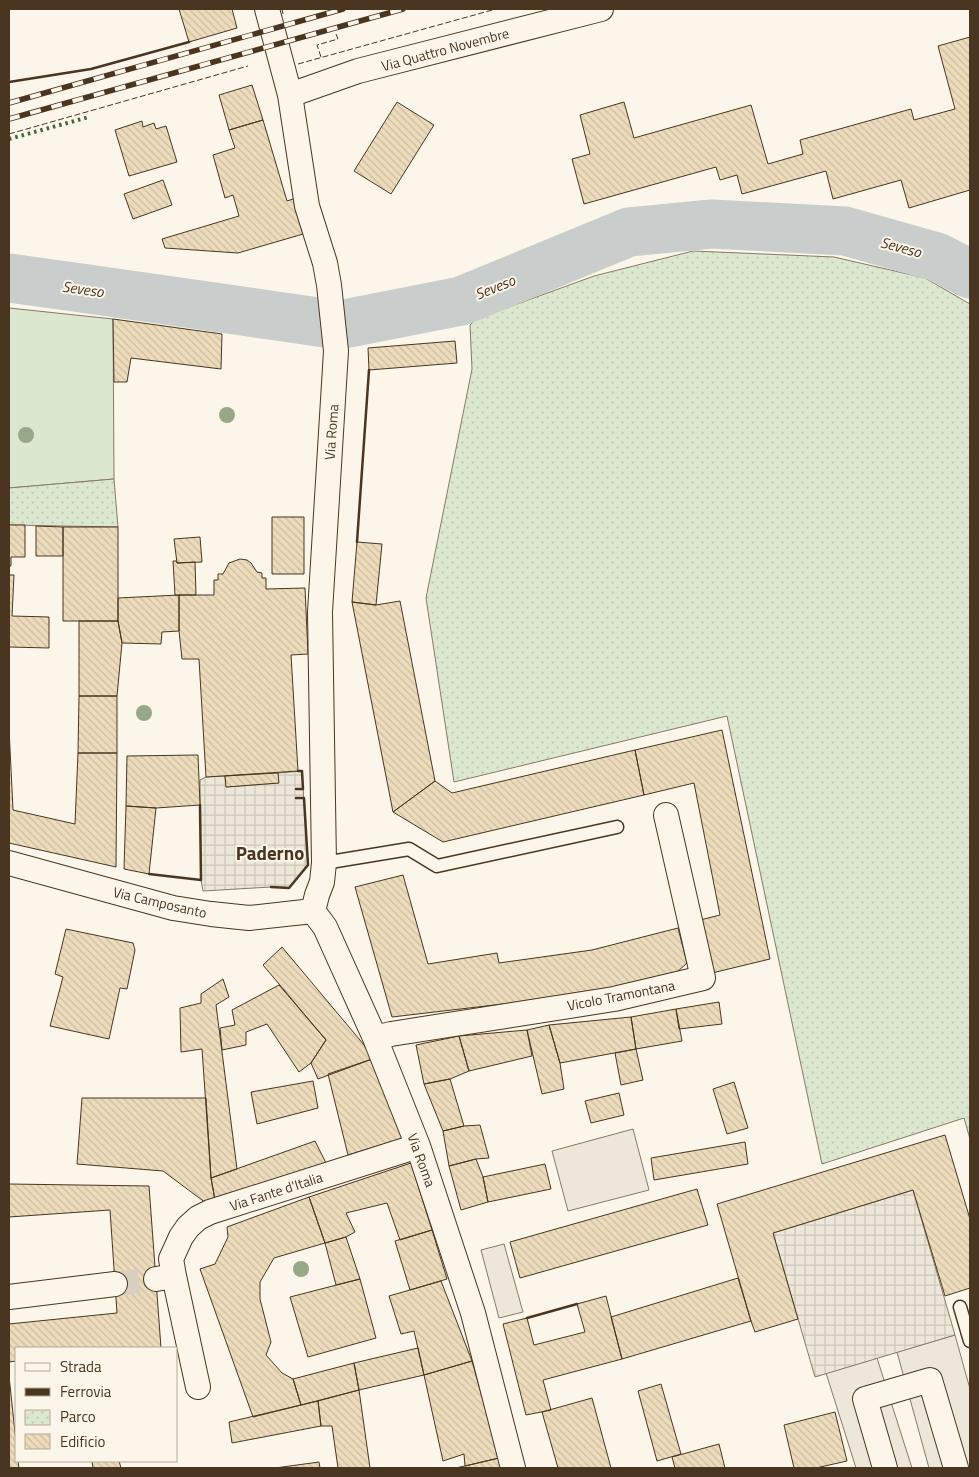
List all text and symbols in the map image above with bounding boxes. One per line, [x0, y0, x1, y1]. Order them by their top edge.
street label: Via Quattro Novembre [379, 22, 511, 76]
water label: Seveso [878, 230, 925, 264]
water label: Seveso [471, 268, 519, 305]
water label: Seveso [61, 275, 106, 303]
street label: Via Roma [319, 403, 343, 461]
district label: Paderno [236, 838, 304, 867]
street label: Via Camposanto [111, 881, 209, 923]
street label: Vicolo Tramontana [565, 974, 677, 1016]
street label: Via Roma [403, 1130, 441, 1190]
street label: Via Fante d'Italia [227, 1166, 325, 1216]
legend [15, 1347, 178, 1462]
text: Strada [60, 1355, 102, 1378]
text: Ferrovia [60, 1380, 112, 1403]
text: Parco [60, 1405, 96, 1428]
text: Edificio [60, 1430, 105, 1453]

